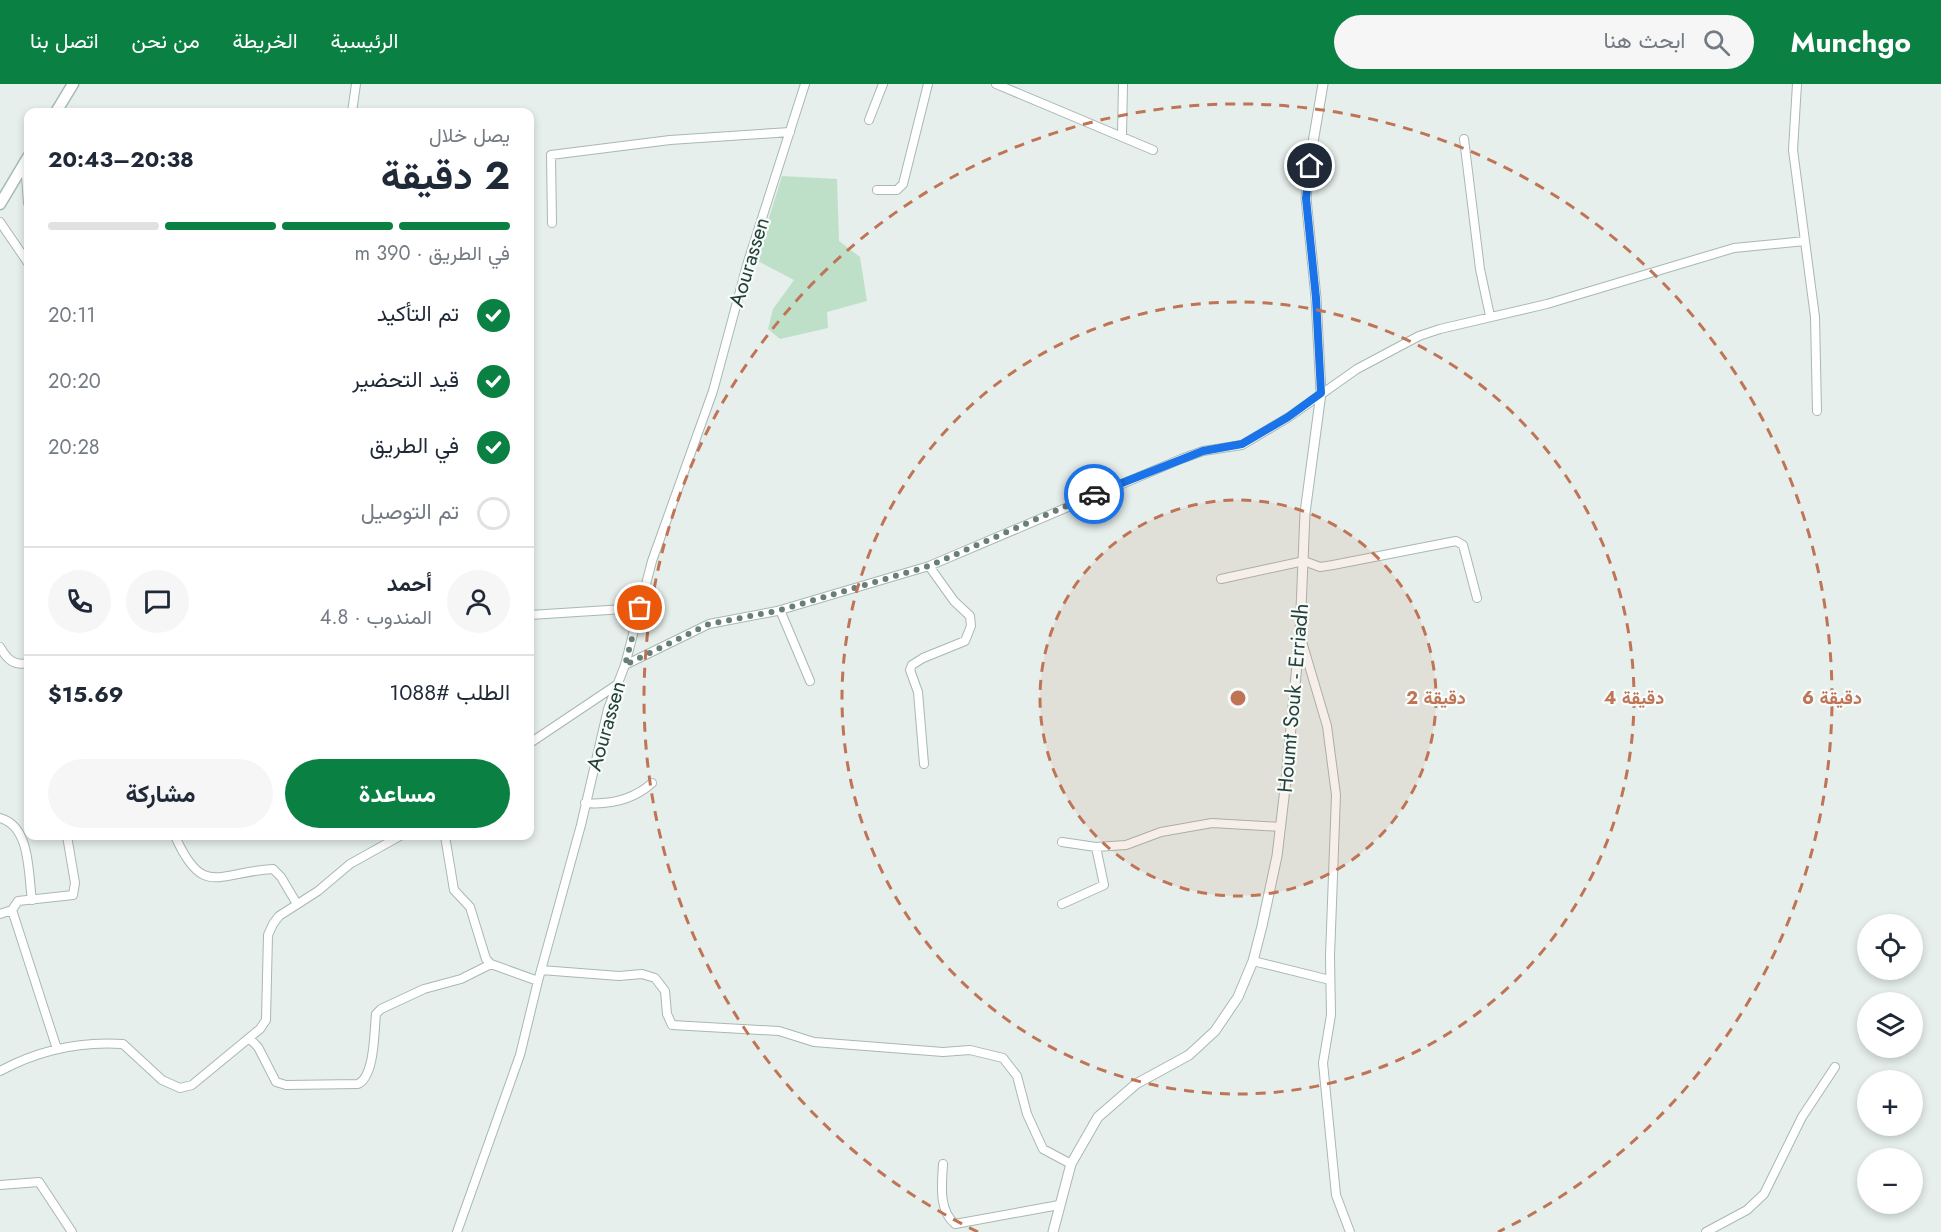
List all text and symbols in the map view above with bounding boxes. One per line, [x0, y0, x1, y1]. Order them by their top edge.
search box [1334, 15, 1754, 69]
text: Munchgo [1790, 22, 1911, 63]
text: ابحث هنا [1603, 24, 1685, 56]
text: اتصل بنا [30, 26, 99, 56]
text: من نحن [132, 26, 200, 56]
text: الخريطة [233, 26, 298, 56]
text: الرئيسية [331, 26, 398, 56]
icon: search [1700, 26, 1733, 59]
text: يصل خلال [429, 121, 510, 150]
pin [1284, 140, 1335, 191]
text: 20:38–20:43 [48, 143, 194, 175]
text: 2 دقيقة [381, 147, 510, 204]
icon: home [1293, 149, 1326, 182]
street label: Aourassen [721, 213, 777, 311]
text: في الطريق · 390 m [355, 239, 510, 268]
text: تم التأكيد [377, 297, 459, 329]
icon: check [477, 299, 510, 332]
text: 20:11 [48, 301, 95, 330]
text: قيد التحضير [352, 363, 459, 395]
icon: check [477, 365, 510, 398]
text: 20:20 [48, 367, 101, 396]
text: في الطريق [369, 429, 459, 461]
icon: check [477, 431, 510, 464]
text: 20:28 [48, 433, 100, 462]
courier [1064, 464, 1124, 524]
icon: car [1078, 478, 1111, 511]
text: تم التوصيل [361, 495, 459, 527]
text: أحمد [387, 567, 432, 599]
button: phone [48, 570, 111, 633]
button: chat [126, 570, 189, 633]
button: person [447, 570, 510, 633]
pin [614, 582, 665, 633]
icon: bag [623, 591, 656, 624]
street label: Houmt Souk - Erriadh [1270, 602, 1316, 794]
text: المندوب · 4.8 [320, 603, 432, 632]
text: الطلب #1088 [389, 676, 510, 708]
street label: Aourassen [579, 677, 633, 775]
text: $15.69 [48, 678, 124, 710]
text: 2 دقيقة [1406, 685, 1466, 711]
text: 4 دقيقة [1604, 685, 1664, 711]
text: 6 دقيقة [1802, 685, 1862, 711]
centre of rings [1228, 688, 1248, 708]
button: مشاركة [48, 759, 273, 828]
button: مساعدة [285, 759, 510, 828]
map controls [1857, 914, 1923, 1214]
button: locate [1857, 914, 1923, 980]
button: layers [1857, 992, 1923, 1058]
button: + [1857, 1070, 1923, 1136]
button: − [1857, 1148, 1923, 1214]

